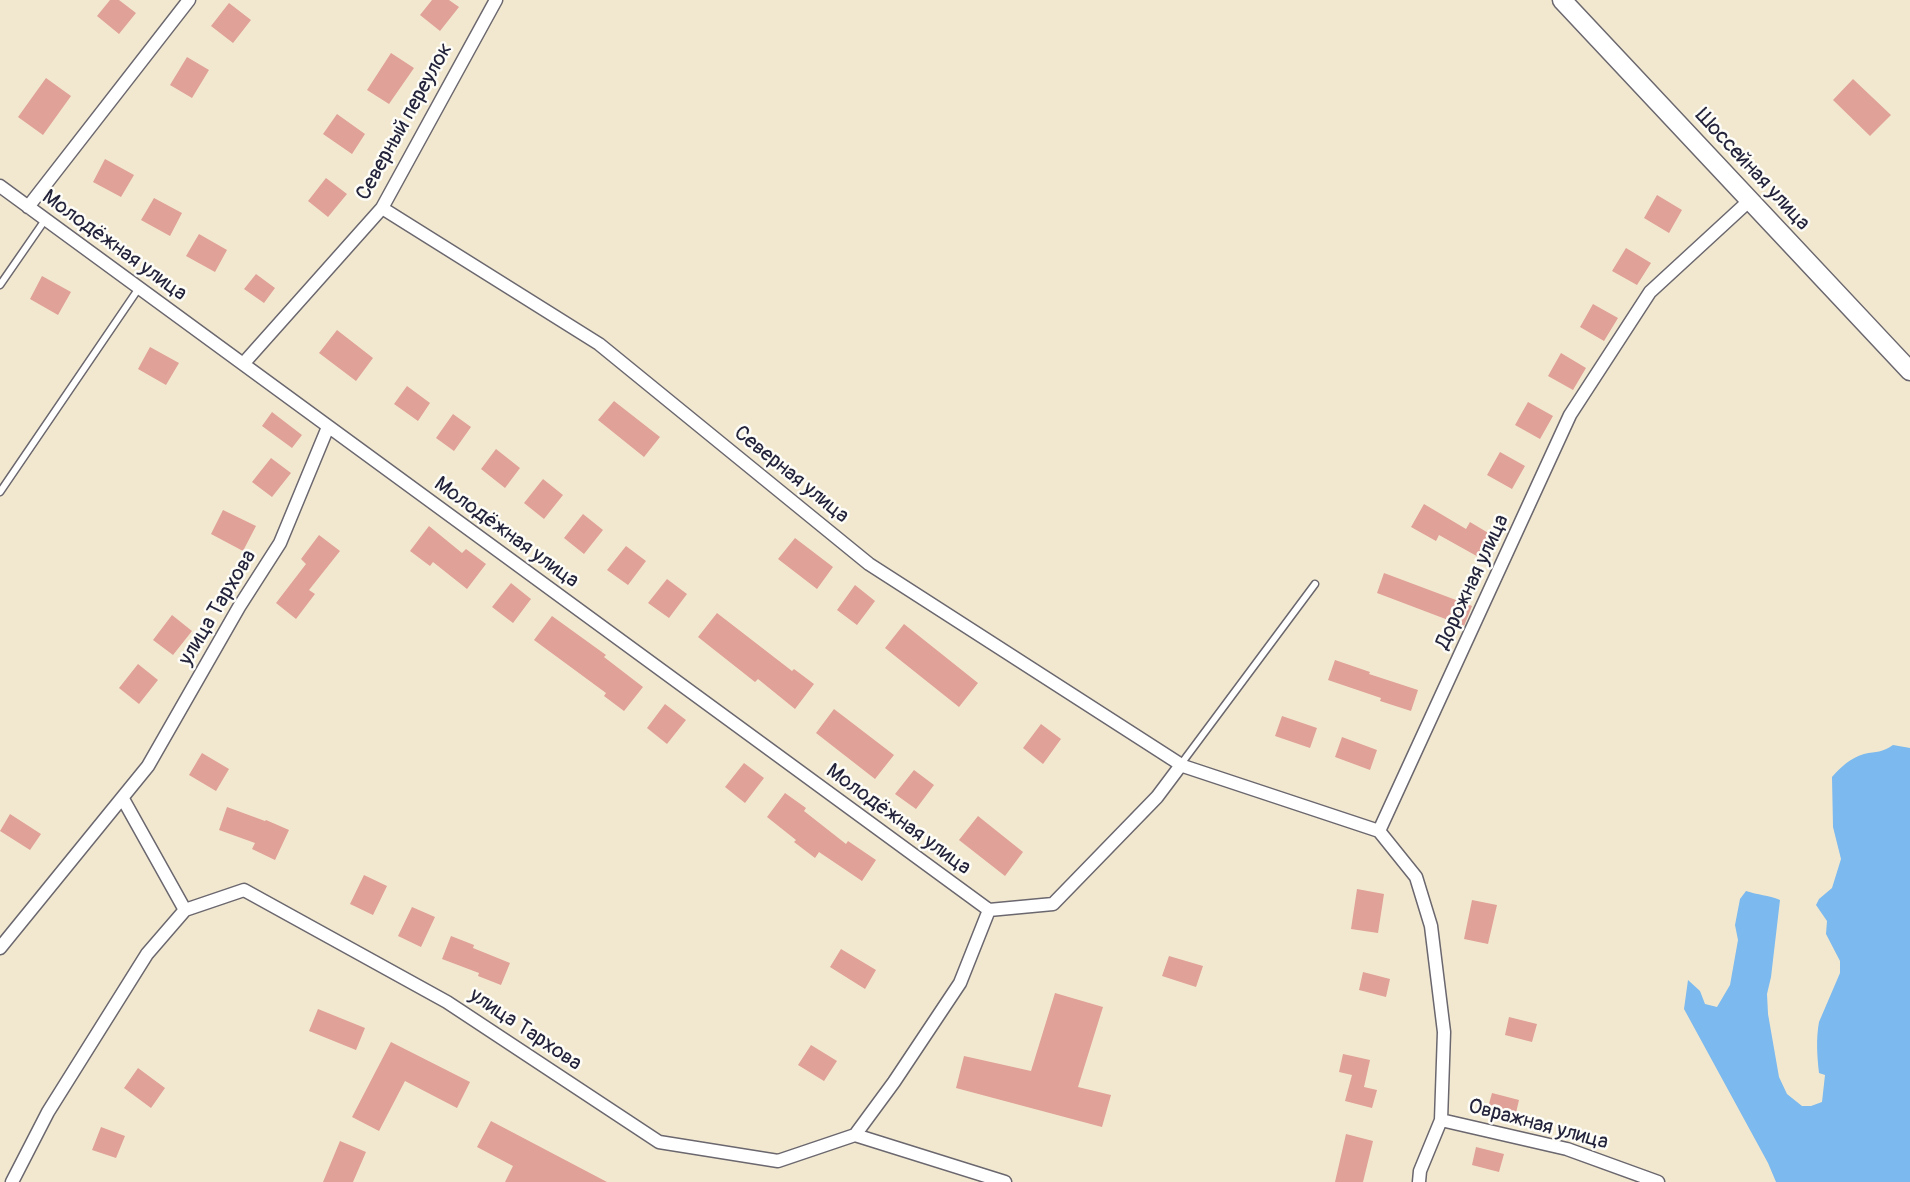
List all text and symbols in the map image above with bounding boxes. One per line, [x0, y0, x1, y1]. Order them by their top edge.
street label: Северный переулок [351, 39, 459, 205]
street label: Шоссейная улица [1689, 104, 1815, 236]
street label: Молодёжная улица [37, 185, 191, 307]
street label: Северная улица [728, 421, 854, 529]
street label: Молодёжная улица [429, 472, 583, 594]
street label: Дорожная улица [1431, 511, 1515, 653]
street label: улица Тархова [174, 546, 262, 670]
street label: Молодёжная улица [821, 759, 975, 881]
street label: улица Тархова [464, 983, 586, 1077]
street label: Овражная улица [1465, 1094, 1611, 1156]

